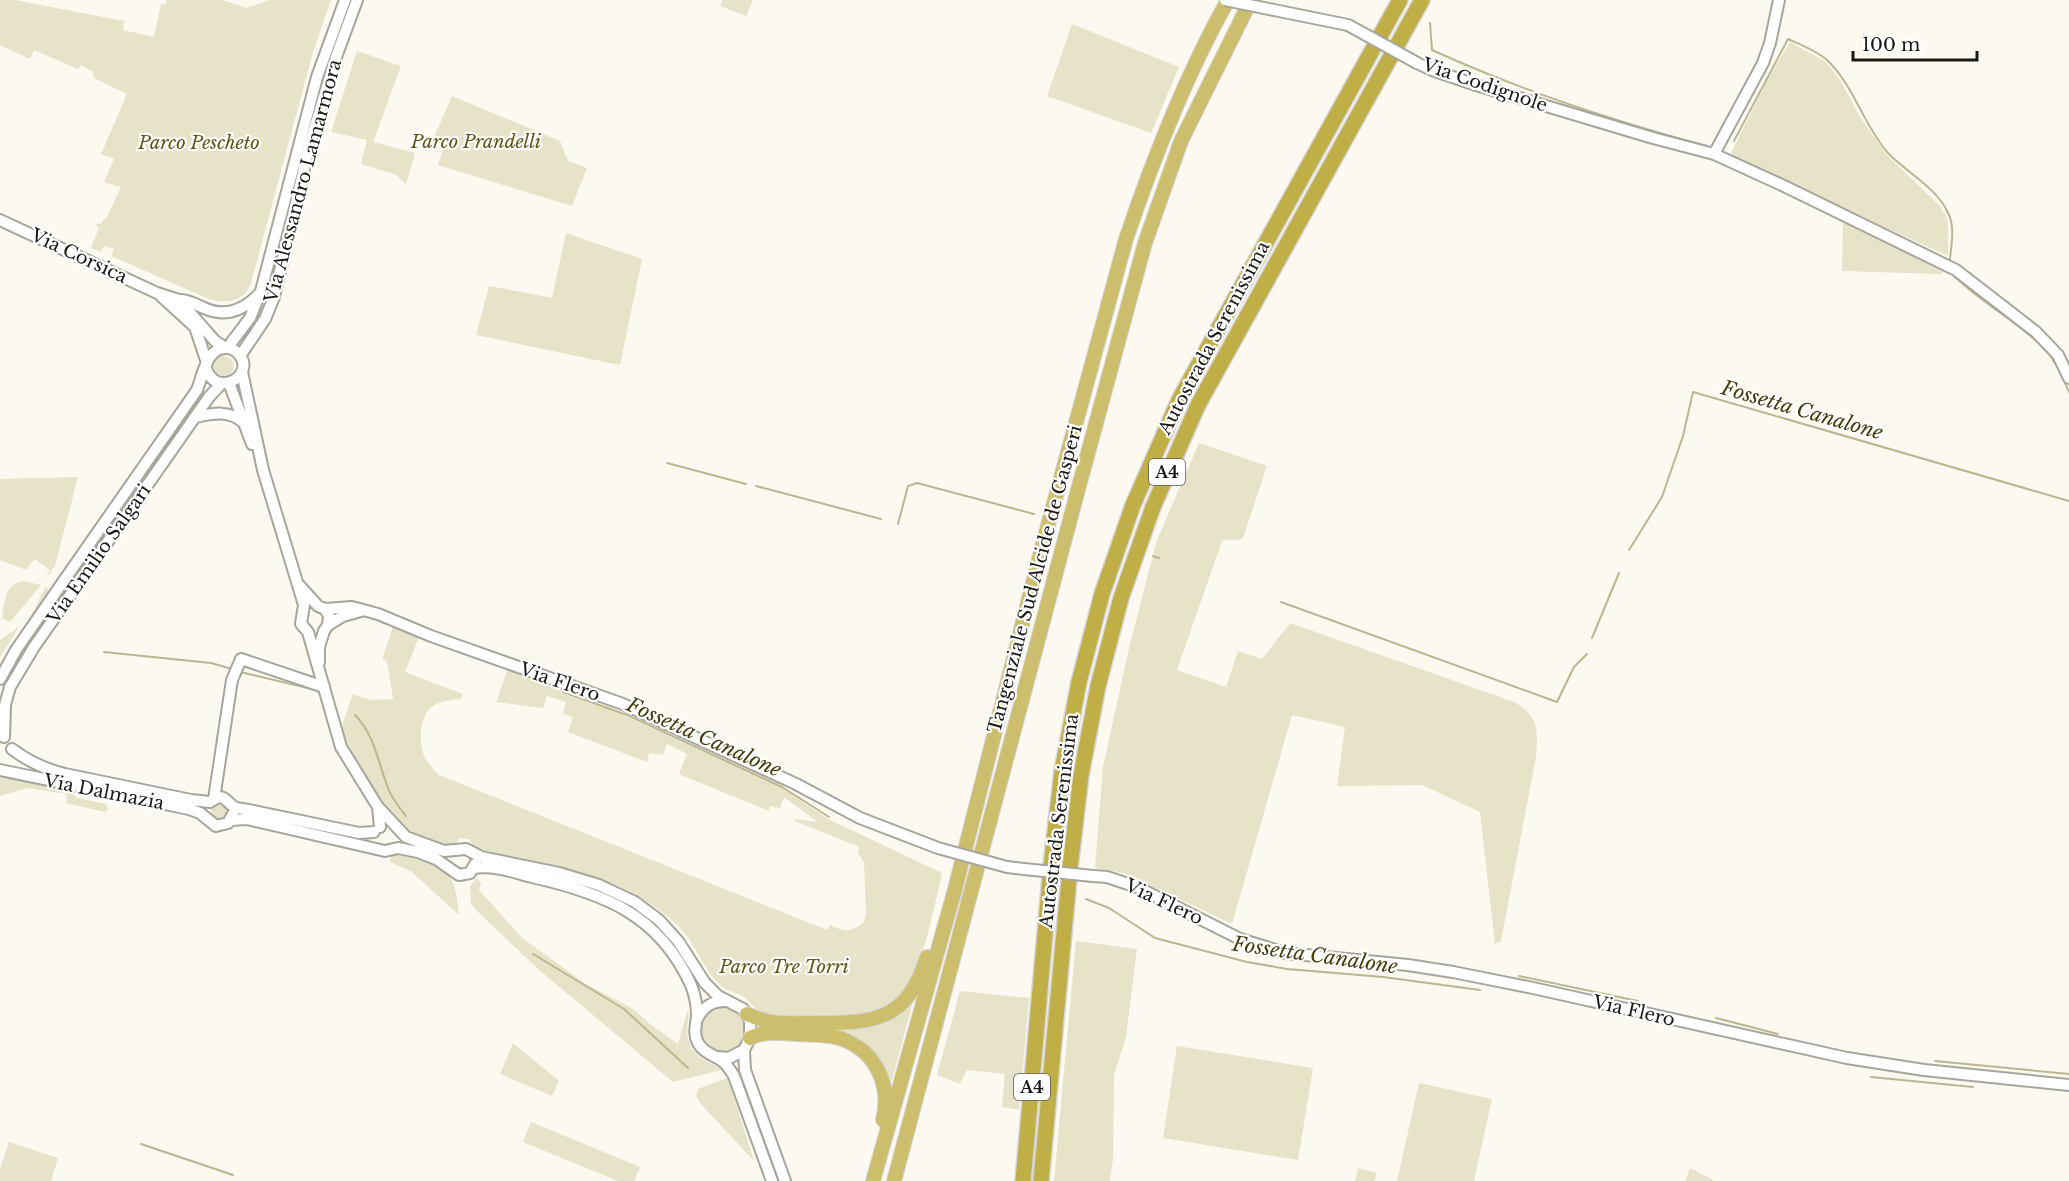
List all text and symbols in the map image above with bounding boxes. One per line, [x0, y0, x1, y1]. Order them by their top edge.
scale bar [1853, 24, 1978, 62]
text: 100 m [1862, 34, 1920, 56]
street label: Via Codignole [1419, 53, 1550, 117]
street label: Via Alessandro Lamarmora [260, 57, 346, 306]
park label: Parco Prandelli [410, 131, 542, 153]
park label: Parco Pescheto [137, 132, 260, 154]
street label: Via Corsica [26, 224, 131, 288]
street label: Autostrada Serenissima [1153, 238, 1274, 439]
water label: Fossetta Canalone [1718, 375, 1885, 445]
street label: Tangenziale Sud Alcide de Gasperi [983, 423, 1087, 735]
road number: A4 [1149, 459, 1185, 485]
street label: Via Emilio Salgari [42, 480, 155, 629]
street label: Via Flero [516, 658, 603, 706]
water label: Fossetta Canalone [622, 692, 785, 782]
street label: Autostrada Serenissima [1035, 713, 1083, 930]
street label: Via Dalmazia [41, 769, 166, 814]
street label: Via Flero [1121, 874, 1206, 930]
water label: Fossetta Canalone [1230, 931, 1399, 978]
park label: Parco Tre Torri [718, 956, 850, 978]
street label: Via Flero [1590, 991, 1677, 1031]
road number: A4 [1014, 1074, 1050, 1100]

